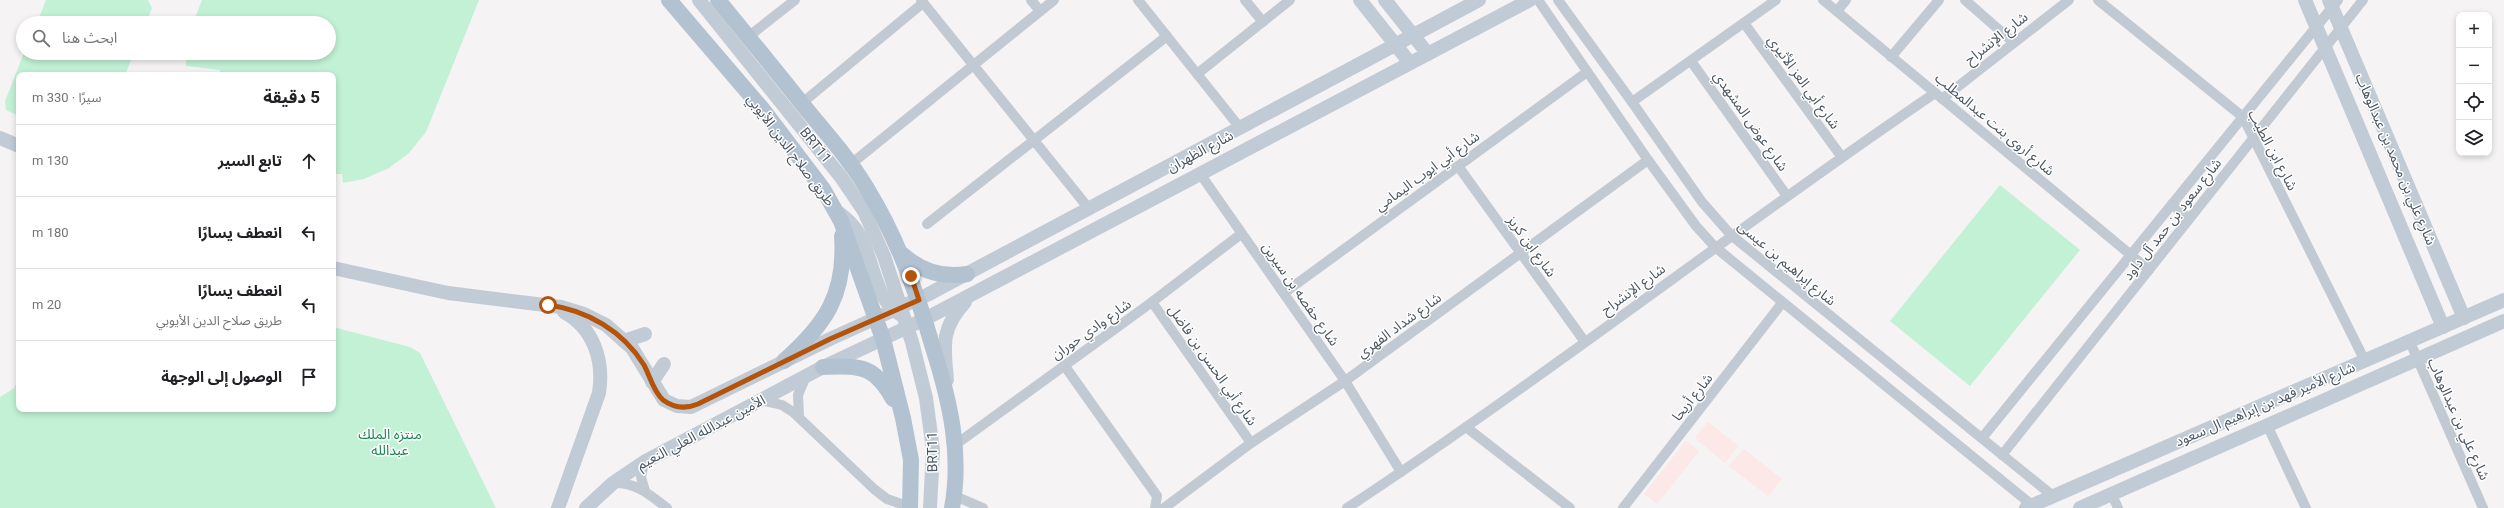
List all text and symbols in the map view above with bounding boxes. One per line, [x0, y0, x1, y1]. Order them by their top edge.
street label: شارع الإنشراح [1961, 8, 2032, 70]
map controls [2456, 12, 2492, 156]
button: + [2456, 12, 2492, 48]
search box [16, 16, 336, 60]
icon: search [30, 27, 52, 49]
text: ابحث هنا [62, 29, 117, 47]
street label: شارع أبي العز الأثيري [1762, 32, 1844, 134]
button: − [2456, 48, 2492, 84]
street label: شارع عوض المشهدي [1708, 68, 1791, 176]
street label: شارع أروى بنت عبدالمطلب [1930, 69, 2058, 181]
street label: شارع علي بن محمد بن عبدالوهاب [2350, 71, 2439, 248]
button: locate [2456, 84, 2492, 120]
text: 5 دقيقة [263, 87, 320, 107]
text: سيرًا · 330 m [32, 90, 101, 105]
street label: طريق صلاح الدين الأيوبي [741, 91, 838, 211]
street label: شارع ابن الطيب [2242, 107, 2301, 194]
button: layers [2456, 120, 2492, 156]
street label: BRT11 [797, 124, 835, 166]
street label: شارع الظهران [1164, 127, 1237, 178]
street label: شارع أبي ايوب اليمامي [1371, 127, 1484, 217]
icon: ahead [298, 150, 320, 172]
text: تابع السير [218, 152, 282, 170]
text: 130 m [32, 153, 69, 168]
street label: شارع سعود بن حمد آل داود [2120, 155, 2227, 285]
street label: شارع ابن كريز [1501, 211, 1560, 282]
street label: شارع إبراهيم بن عيسى [1733, 217, 1839, 311]
icon: left [298, 222, 320, 244]
text: انعطف يسارًا [198, 224, 282, 242]
text: 180 m [32, 225, 69, 240]
street label: شارع حفصه بن سيرين [1257, 239, 1343, 351]
street label: شارع الإنشراح [1598, 260, 1670, 320]
route end [902, 267, 920, 285]
text: انعطف يسارًا [198, 282, 282, 300]
street label: شارع شداد الفهري [1354, 289, 1446, 363]
icon: left [298, 294, 320, 316]
route start [539, 296, 557, 314]
street label: شارع وادي حوران [1048, 296, 1136, 365]
text: 20 m [32, 297, 61, 312]
street label: شارع أبي الحسن بن فاضل [1163, 301, 1261, 430]
text: طريق صلاح الدين الأيوبي [156, 313, 282, 328]
street label: شارع علي بن عبدالوهاب [2422, 355, 2493, 484]
street label: شارع الأمير فهد بن إبراهيم ال سعود [2173, 359, 2359, 452]
icon: arrive [298, 366, 320, 388]
text: الوصول إلى الوجهة [161, 368, 282, 386]
street label: شارع أريحا [1668, 370, 1718, 426]
street label: الأمين عبدالله العلي النعيم [634, 391, 769, 475]
park label: منتزه الملك عبدالله [358, 426, 422, 458]
street label: BRT11 [924, 431, 940, 473]

